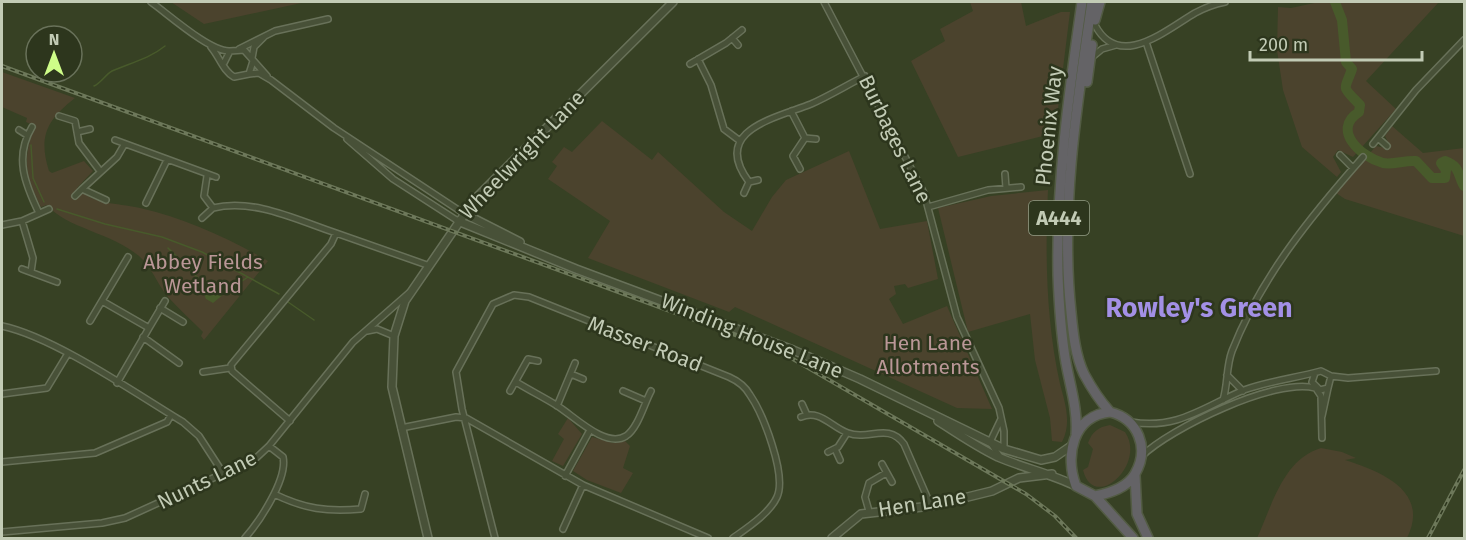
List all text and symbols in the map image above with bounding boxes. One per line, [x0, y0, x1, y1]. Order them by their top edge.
north arrow [24, 24, 84, 84]
scale bar [1250, 24, 1422, 62]
text: N [49, 30, 59, 49]
text: 200 m [1259, 34, 1308, 56]
street label: Phoenix Way [1030, 64, 1068, 187]
street label: Burbages Lane [853, 71, 937, 207]
street label: Wheelwright Lane [454, 85, 590, 225]
road number: A444 [1029, 201, 1089, 235]
park label: Abbey Fields Wetland [143, 249, 263, 299]
street label: Winding House Lane [657, 288, 847, 384]
district label: Rowley's Green [1105, 292, 1293, 324]
street label: Masser Road [584, 310, 706, 378]
park label: Hen Lane Allotments [876, 330, 980, 380]
street label: Nunts Lane [153, 445, 261, 515]
street label: Hen Lane [876, 483, 968, 523]

